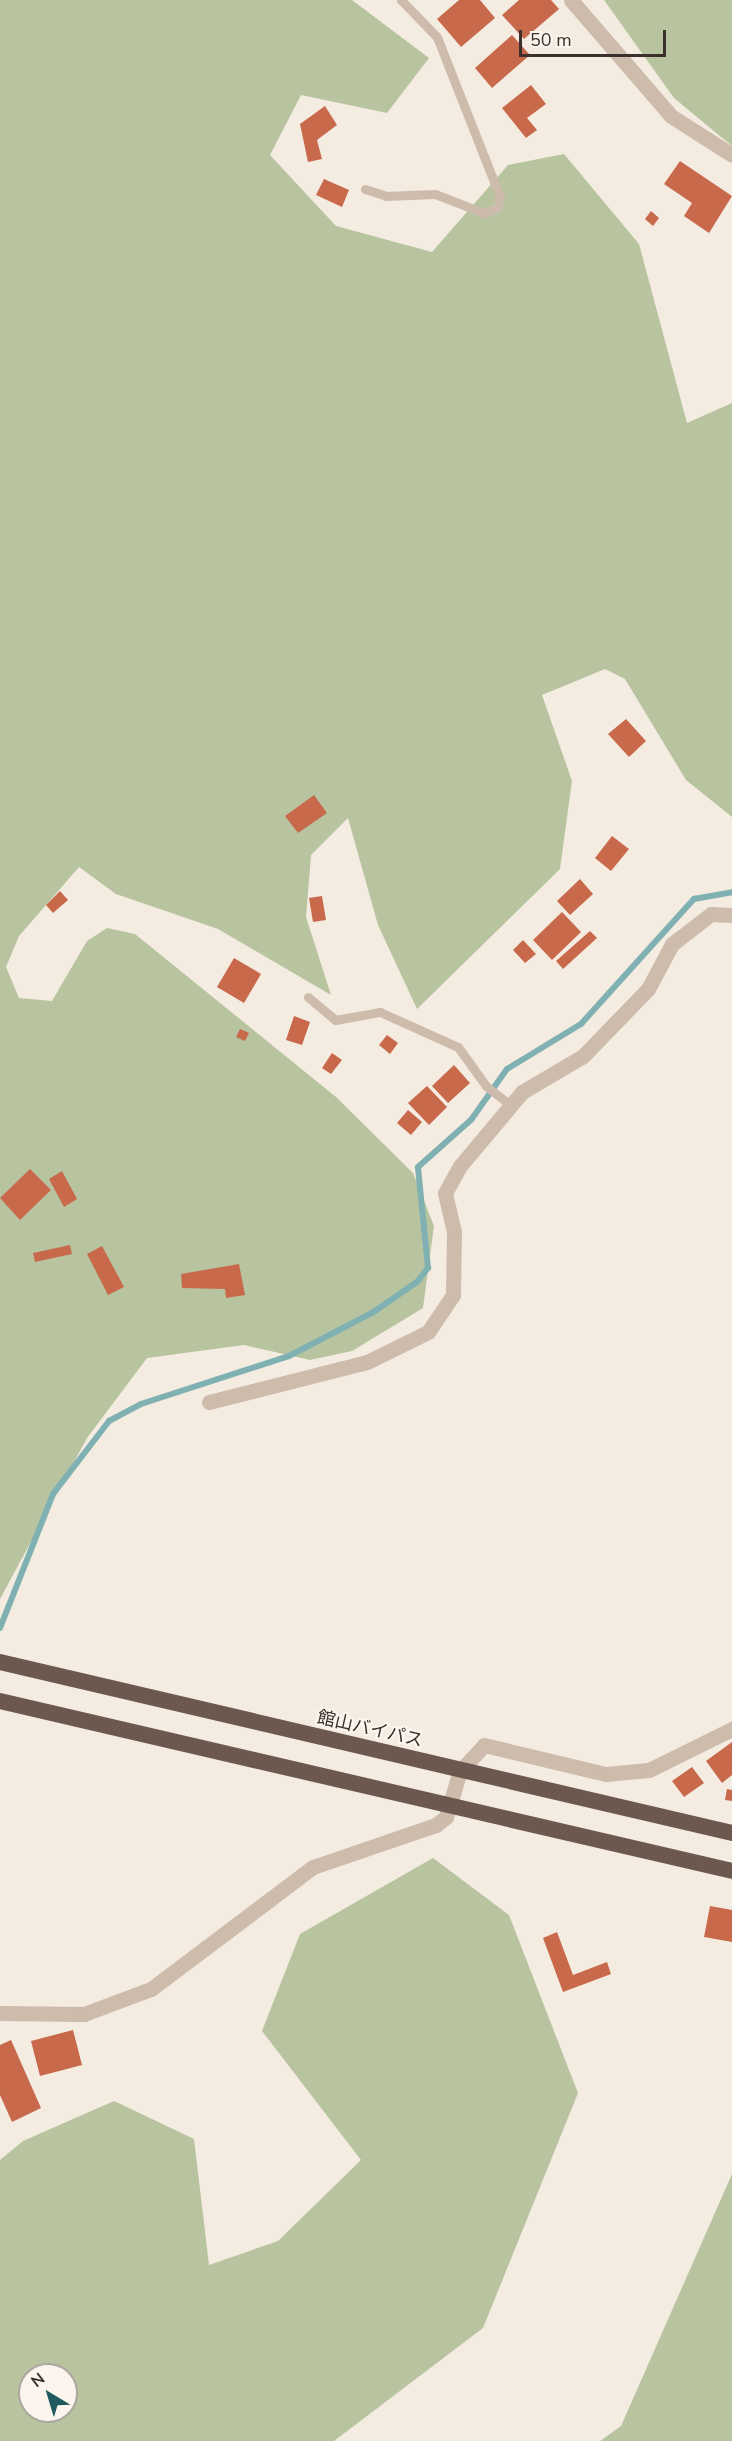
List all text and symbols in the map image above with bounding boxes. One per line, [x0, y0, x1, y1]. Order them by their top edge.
scale bar [522, 18, 669, 56]
text: 50 m [530, 28, 572, 52]
street label: 館山バイパス [315, 1706, 425, 1752]
north arrow [18, 2363, 78, 2423]
text: N [27, 2368, 50, 2393]

